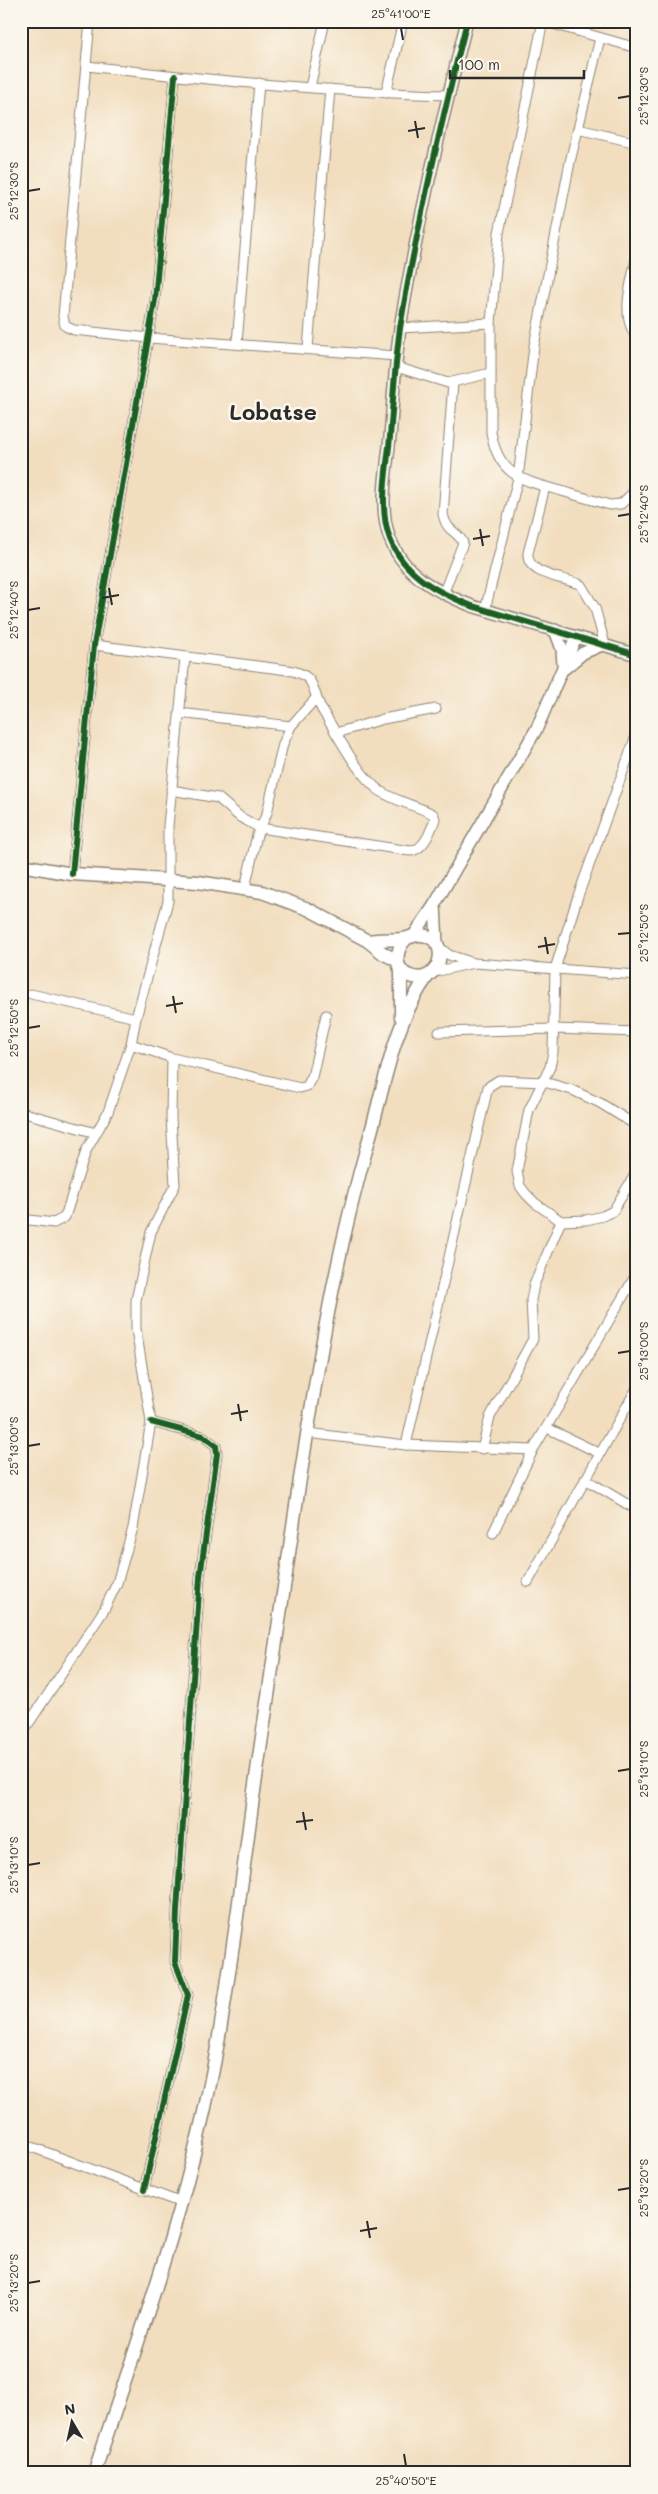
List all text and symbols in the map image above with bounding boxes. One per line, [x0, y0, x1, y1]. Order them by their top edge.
text: 25°41'00"E [371, 5, 431, 21]
scale bar [450, 48, 584, 80]
text: 100 m [458, 54, 500, 74]
text: 25°12'30"S [635, 67, 651, 125]
text: 25°12'30"S [5, 162, 21, 220]
district label: Lobatse [229, 397, 317, 426]
text: 25°12'40"S [635, 485, 651, 543]
text: 25°12'40"S [5, 581, 21, 639]
text: 25°12'50"S [635, 904, 651, 962]
text: 25°12'50"S [5, 999, 21, 1057]
text: 25°13'00"S [635, 1321, 651, 1381]
text: 25°13'00"S [5, 1416, 21, 1476]
text: 25°13'10"S [635, 1740, 651, 1798]
text: 25°13'10"S [5, 1836, 21, 1894]
text: 25°13'20"S [635, 2159, 651, 2217]
text: 25°13'20"S [5, 2254, 21, 2312]
north arrow [48, 2396, 98, 2446]
text: N [63, 2398, 77, 2419]
text: 25°40'50"E [376, 2472, 437, 2488]

